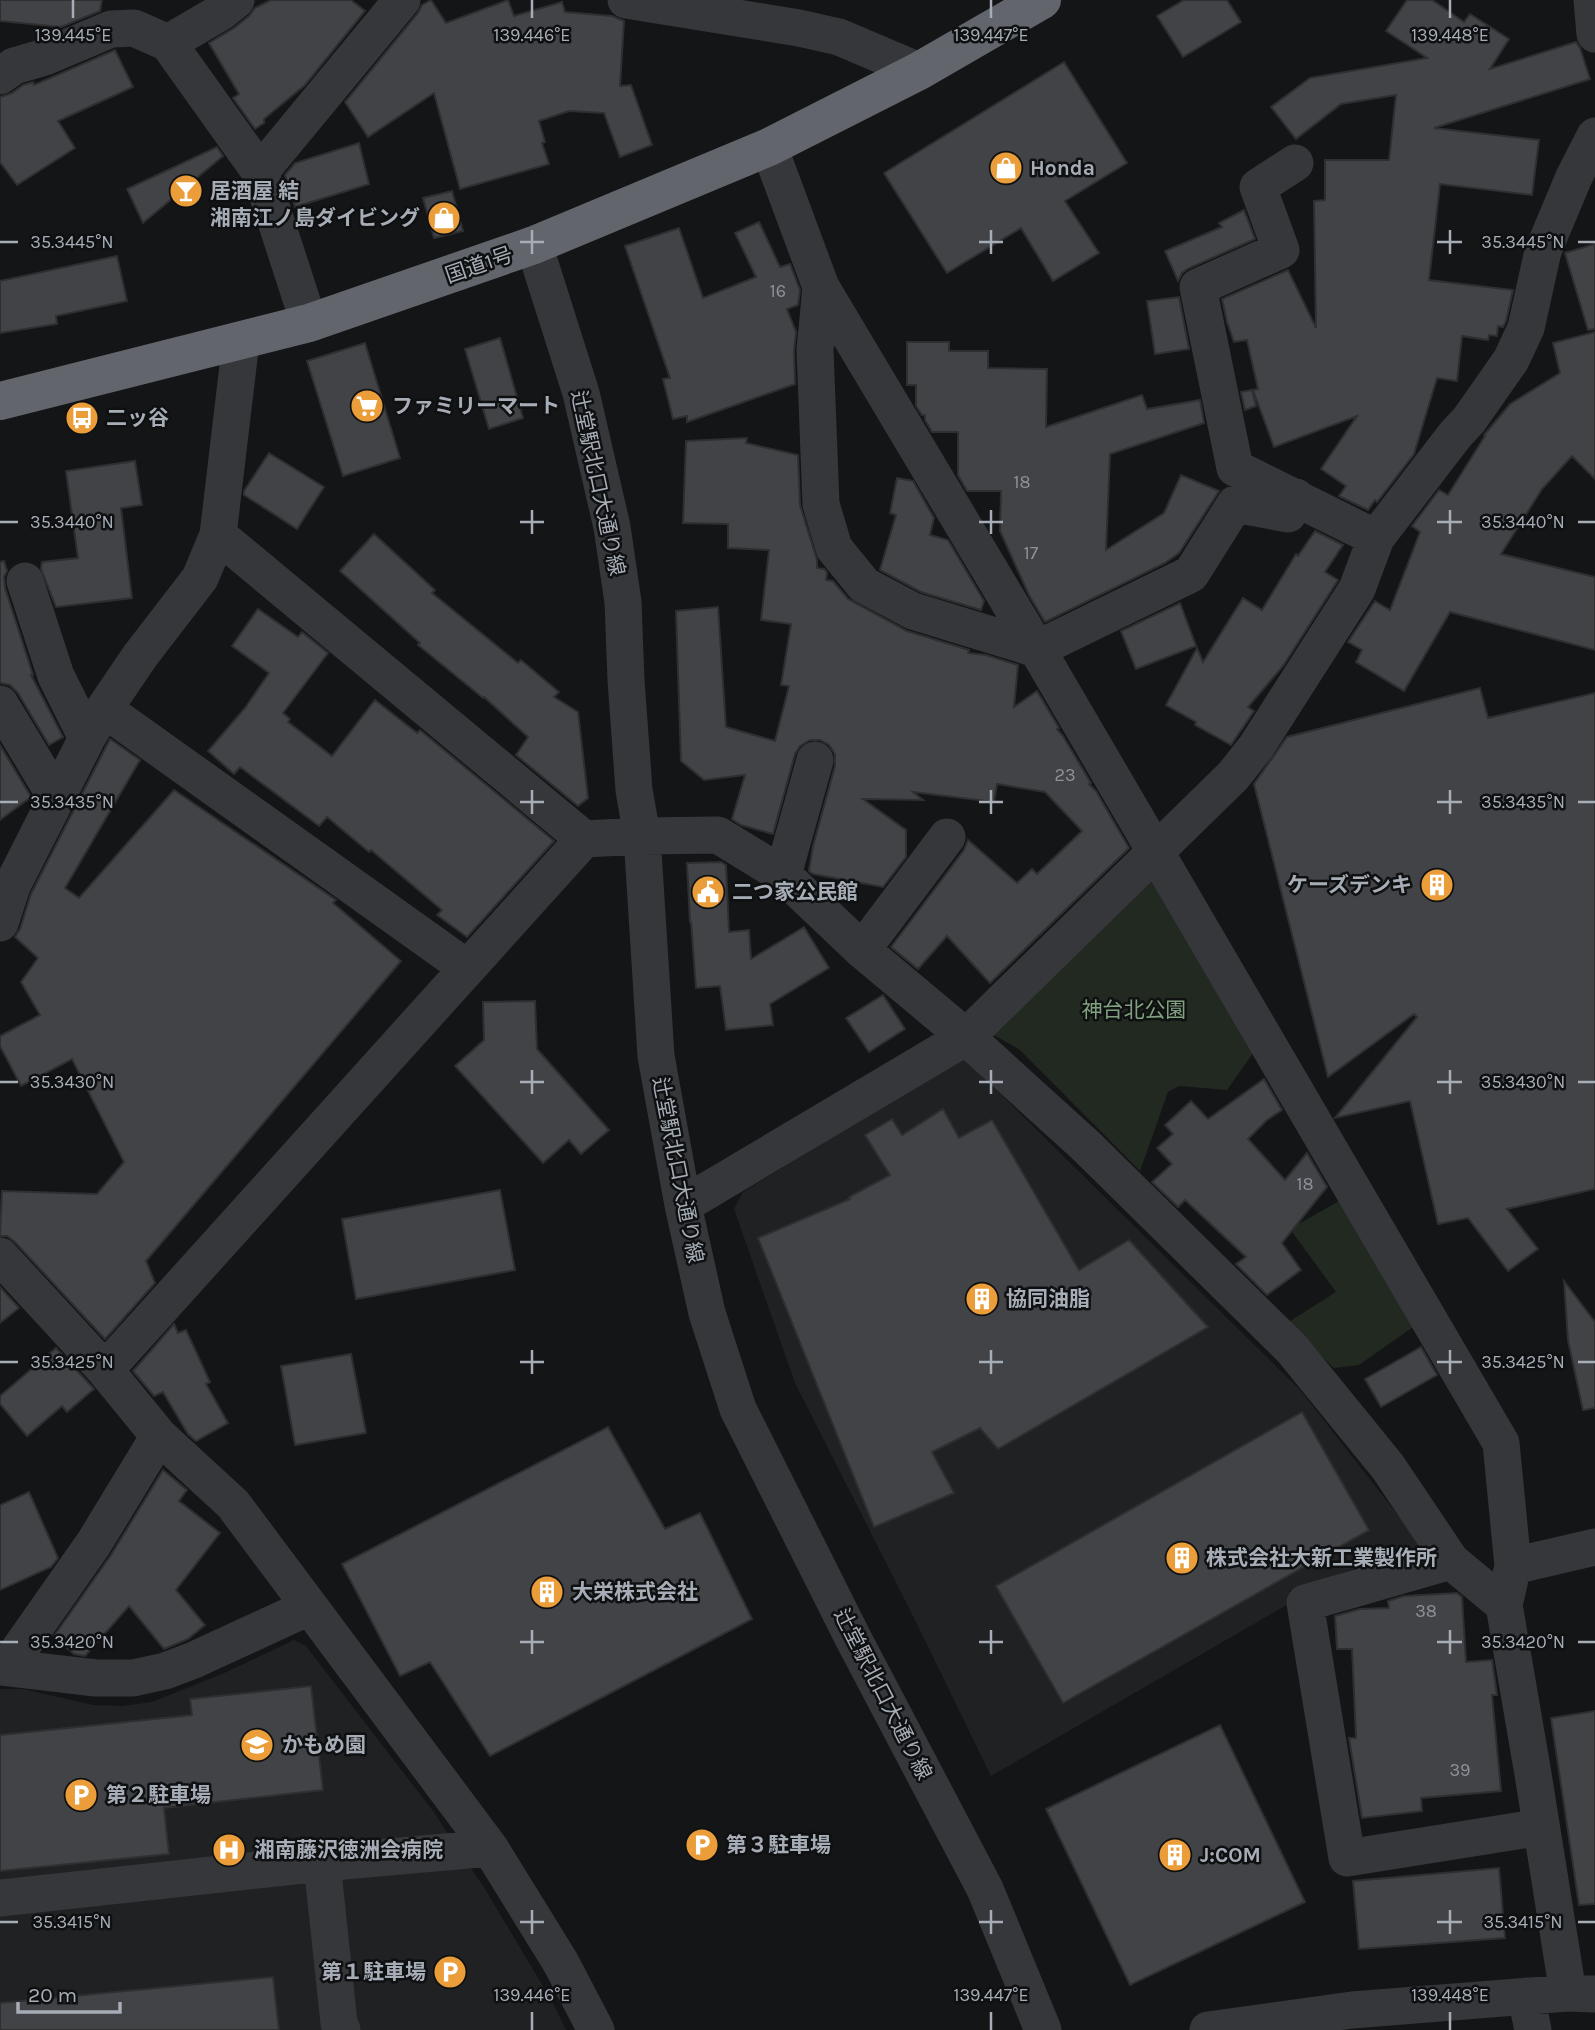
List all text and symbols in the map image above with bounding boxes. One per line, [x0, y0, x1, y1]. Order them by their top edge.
text: 139.445°E [35, 24, 111, 46]
text: 139.446°E [494, 24, 570, 46]
text: 139.447°E [953, 24, 1029, 46]
text: 139.448°E [1411, 24, 1489, 46]
shop icon: Honda [987, 149, 1025, 187]
place label: Honda [1030, 156, 1095, 180]
bar icon: 居酒屋 結 [167, 172, 205, 210]
place label: 居酒屋 結 [210, 179, 299, 203]
shop icon: 湘南江ノ島ダイビング [425, 199, 463, 237]
place label: 湘南江ノ島ダイビング [210, 206, 420, 230]
text: 35.3445°N [30, 231, 114, 253]
text: 35.3445°N [1481, 231, 1565, 253]
street label: 国道1号 [442, 242, 516, 288]
house number: 16 [770, 280, 786, 302]
supermarket icon: ファミリーマート [348, 387, 386, 425]
street label: 辻堂駅北口大通り線 [567, 388, 629, 578]
place label: ファミリーマート [392, 394, 560, 418]
bus stop icon: 二ッ谷 [63, 399, 101, 437]
place label: 二ッ谷 [106, 406, 169, 430]
house number: 18 [1013, 471, 1031, 493]
text: 35.3440°N [30, 511, 114, 533]
text: 35.3440°N [1481, 511, 1565, 533]
house number: 17 [1024, 542, 1039, 564]
house number: 23 [1054, 764, 1076, 786]
text: 35.3435°N [30, 791, 114, 813]
text: 35.3435°N [1481, 791, 1565, 813]
building icon: ケーズデンキ [1418, 866, 1456, 904]
public building icon: 二つ家公民館 [689, 873, 727, 911]
place label: ケーズデンキ [1287, 873, 1412, 897]
place label: 二つ家公民館 [732, 880, 858, 904]
park label: 神台北公園 [1082, 998, 1187, 1022]
text: 35.3430°N [30, 1071, 114, 1093]
text: 35.3430°N [1481, 1071, 1565, 1093]
street label: 辻堂駅北口大通り線 [648, 1075, 708, 1265]
house number: 18 [1296, 1173, 1314, 1195]
building icon: 協同油脂 [963, 1280, 1001, 1318]
place label: 協同油脂 [1006, 1287, 1090, 1311]
text: 35.3425°N [30, 1351, 114, 1373]
text: 35.3425°N [1481, 1351, 1565, 1373]
building icon: 株式会社大新工業製作所 [1163, 1539, 1201, 1577]
place label: 株式会社大新工業製作所 [1206, 1546, 1437, 1570]
building icon: 大栄株式会社 [528, 1573, 566, 1611]
place label: 大栄株式会社 [572, 1580, 698, 1604]
house number: 38 [1415, 1600, 1437, 1622]
street label: 辻堂駅北口大通り線 [829, 1604, 937, 1784]
text: 35.3420°N [30, 1631, 114, 1653]
text: 35.3420°N [1481, 1631, 1565, 1653]
school or university icon: かもめ園 [238, 1726, 276, 1764]
place label: かもめ園 [282, 1733, 366, 1757]
house number: 39 [1449, 1759, 1471, 1781]
parking icon: 第２駐車場 [62, 1776, 100, 1814]
place label: 第２駐車場 [106, 1783, 211, 1807]
parking icon: 第３駐車場 [683, 1826, 721, 1864]
hospital icon: 湘南藤沢徳洲会病院 [210, 1831, 248, 1869]
place label: 第３駐車場 [726, 1833, 831, 1857]
building icon: J:COM [1156, 1836, 1194, 1874]
place label: 湘南藤沢徳洲会病院 [254, 1838, 443, 1862]
place label: J:COM [1200, 1843, 1261, 1867]
text: 35.3415°N [32, 1911, 112, 1933]
text: 35.3415°N [1483, 1911, 1563, 1933]
parking icon: 第１駐車場 [431, 1953, 469, 1991]
place label: 第１駐車場 [321, 1960, 426, 1984]
scale bar [18, 1970, 119, 2014]
text: 20 m [28, 1983, 77, 2007]
text: 139.446°E [494, 1984, 570, 2006]
text: 139.447°E [953, 1984, 1029, 2006]
text: 139.448°E [1411, 1984, 1489, 2006]

